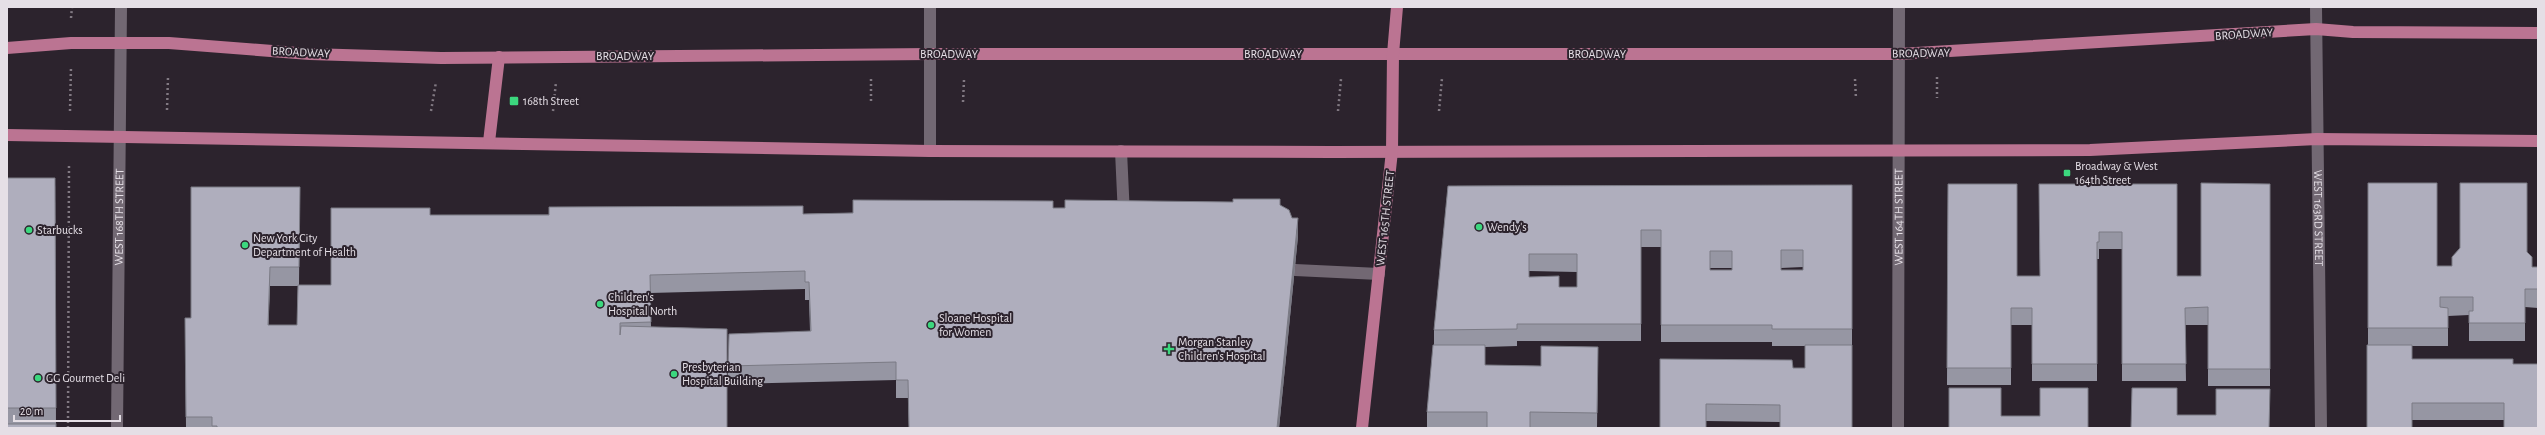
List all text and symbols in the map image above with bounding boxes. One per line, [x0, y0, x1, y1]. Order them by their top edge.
street label: BROADWAY [2215, 26, 2274, 42]
street label: BROADWAY [272, 44, 331, 60]
street label: BROADWAY [1892, 46, 1951, 60]
street label: BROADWAY [920, 48, 979, 60]
street label: BROADWAY [1244, 48, 1303, 60]
street label: BROADWAY [1568, 48, 1627, 60]
street label: BROADWAY [596, 50, 655, 62]
marker: 168th Street [508, 95, 520, 107]
place label: 168th Street [523, 95, 579, 107]
place label: Broadway & West 164th Street [2075, 160, 2158, 186]
street label: WEST 168TH STREET [113, 168, 125, 266]
street label: WEST 164TH STREET [1892, 168, 1905, 266]
marker: Broadway & West 164th Street [2062, 168, 2072, 178]
street label: WEST 165TH STREET [1374, 169, 1396, 266]
street label: WEST 163RD STREET [2312, 170, 2325, 266]
place label: Wendy's [1487, 221, 1527, 234]
marker: Wendy's [1474, 222, 1484, 232]
place label: Starbucks [37, 224, 83, 236]
marker: Starbucks [24, 225, 34, 235]
place label: New York City Department of Health [253, 232, 356, 258]
marker: New York City Department of Health [240, 240, 250, 250]
place label: Children's Hospital North [608, 291, 677, 317]
marker: Children's Hospital North [595, 299, 605, 309]
place label: Sloane Hospital for Women [939, 312, 1012, 338]
marker: Sloane Hospital for Women [926, 320, 936, 330]
place label: Morgan Stanley Children's Hospital [1178, 336, 1265, 362]
marker: Morgan Stanley Children's Hospital [1163, 343, 1175, 355]
place label: Presbyterian Hospital Building [682, 361, 763, 387]
marker: Presbyterian Hospital Building [669, 369, 679, 379]
place label: GG Gourmet Deli [46, 372, 125, 384]
marker: GG Gourmet Deli [33, 373, 43, 383]
scale bar [14, 397, 120, 423]
text: 20 m [20, 405, 43, 417]

